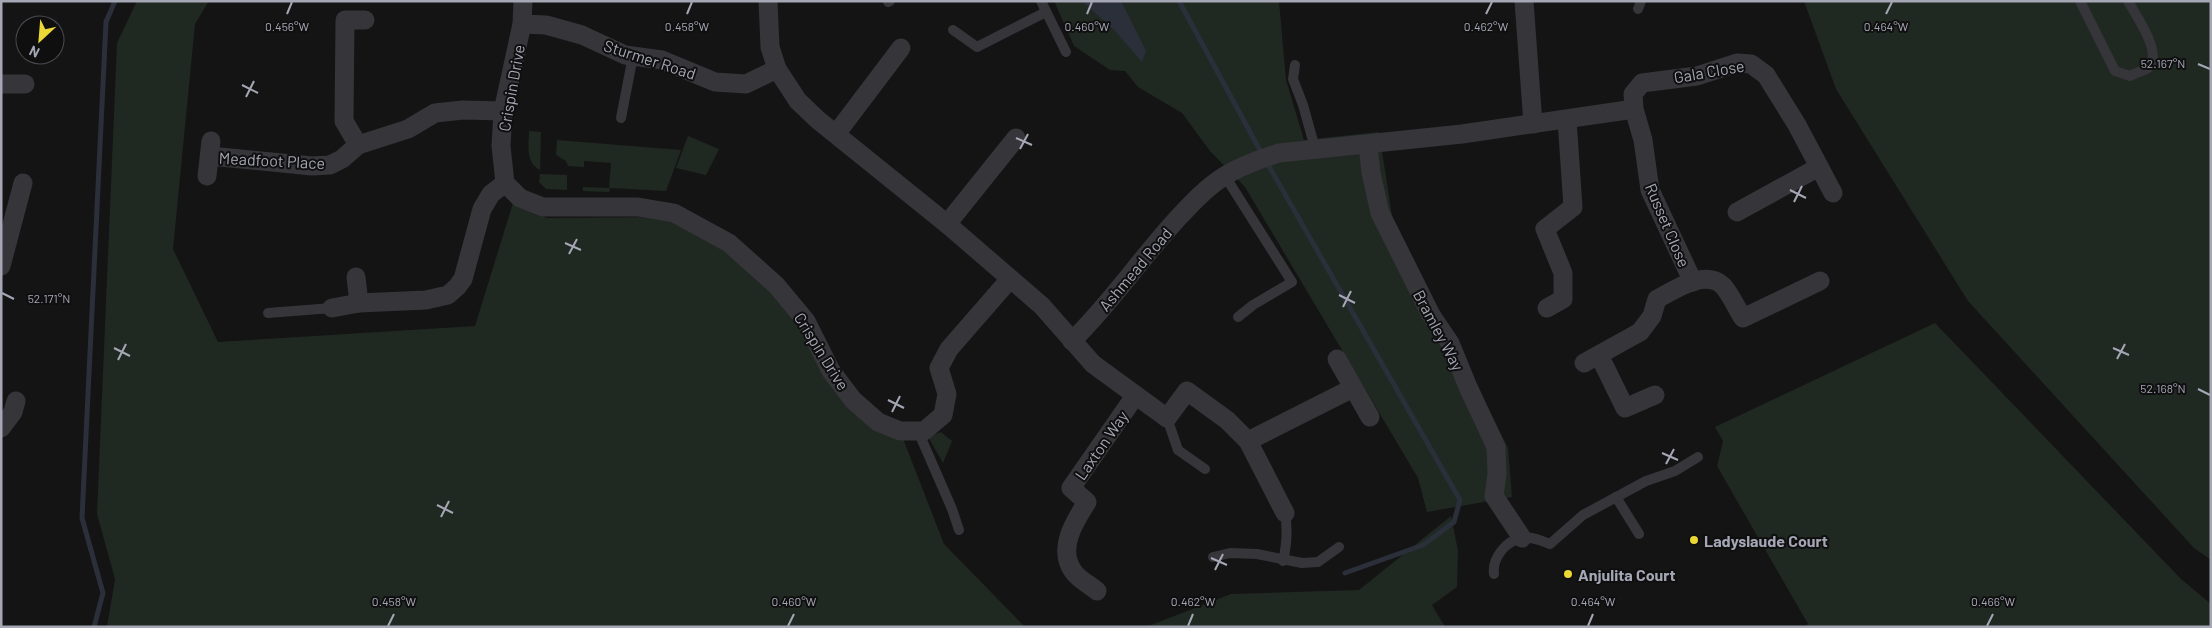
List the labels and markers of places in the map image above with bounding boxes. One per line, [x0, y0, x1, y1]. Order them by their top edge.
place label: Ladyslaude Court [1704, 531, 1828, 550]
marker: Ladyslaude Court [1688, 534, 1700, 546]
place label: Anjulita Court [1578, 565, 1676, 584]
marker: Anjulita Court [1562, 568, 1574, 580]

